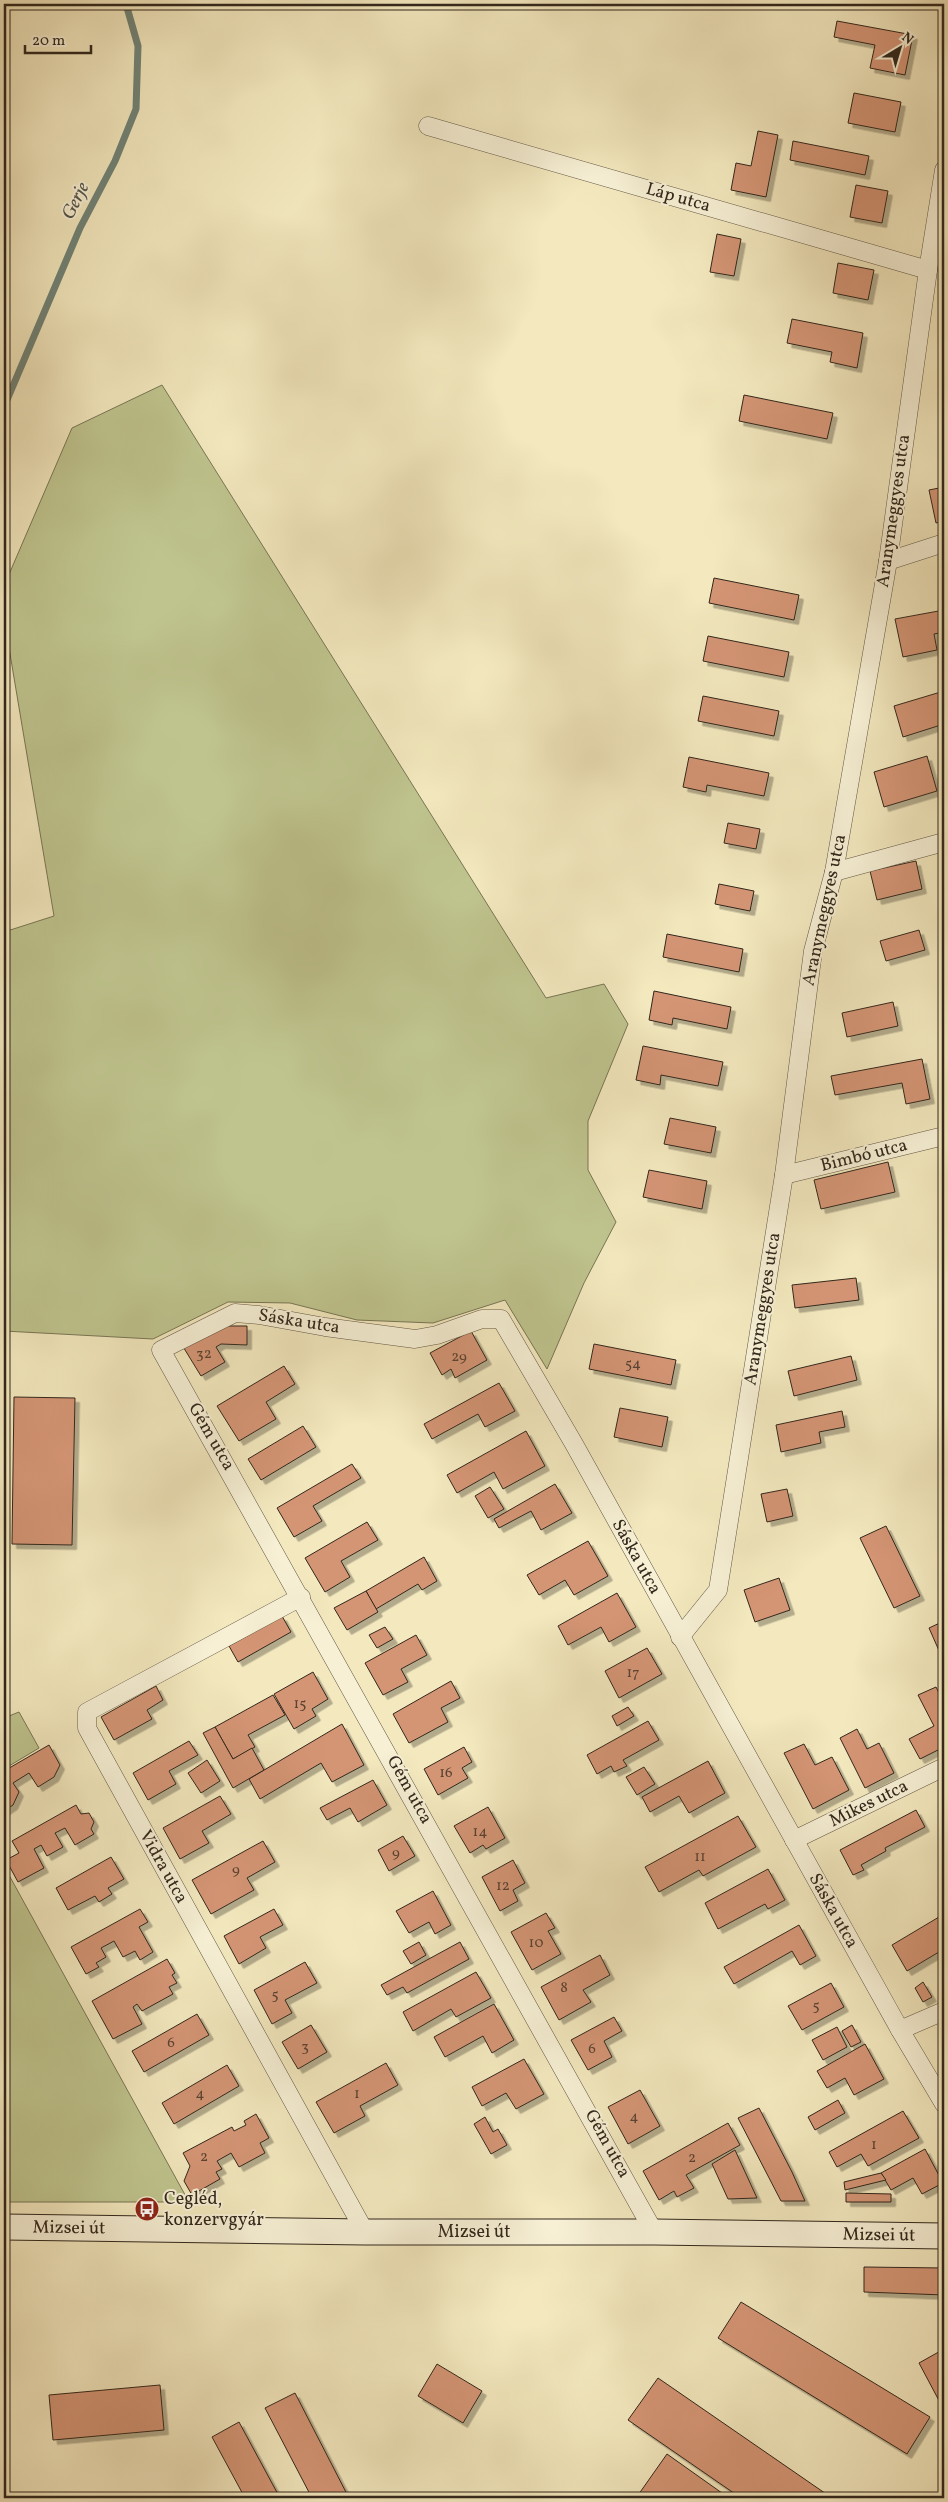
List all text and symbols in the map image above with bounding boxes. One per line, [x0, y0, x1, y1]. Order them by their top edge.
scale bar [25, 22, 91, 54]
north arrow [876, 22, 926, 72]
text: N [897, 28, 917, 50]
text: 20 m [32, 31, 65, 52]
street label: Láp utca [643, 177, 713, 219]
water label: Gerje [56, 178, 96, 224]
street label: Aranymeggyes utca [871, 433, 917, 589]
street label: Aranymeggyes utca [797, 832, 853, 988]
street label: Bimbó utca [818, 1133, 910, 1179]
street label: Aranymeggyes utca [739, 1231, 787, 1387]
street label: Sáska utca [256, 1303, 342, 1341]
house number: 32 [196, 1344, 212, 1365]
house number: 29 [451, 1347, 467, 1368]
house number: 54 [625, 1354, 641, 1375]
street label: Gém utca [182, 1398, 240, 1476]
street label: Sáska utca [605, 1515, 667, 1599]
house number: 17 [626, 1663, 640, 1684]
house number: 15 [293, 1694, 307, 1715]
street label: Gém utca [380, 1751, 438, 1829]
house number: 16 [439, 1763, 453, 1784]
street label: Mikes utca [825, 1774, 913, 1834]
house number: 14 [473, 1822, 487, 1843]
street label: Vidra utca [133, 1826, 193, 1908]
house number: 9 [392, 1843, 400, 1864]
house number: 11 [694, 1847, 706, 1868]
house number: 9 [232, 1860, 240, 1881]
street label: Sáska utca [802, 1869, 864, 1953]
house number: 12 [496, 1876, 510, 1897]
house number: 10 [529, 1933, 543, 1954]
house number: 8 [560, 1978, 568, 1999]
house number: 5 [271, 1985, 279, 2006]
house number: 5 [812, 1996, 820, 2017]
house number: 6 [167, 2033, 175, 2054]
house number: 3 [301, 2037, 309, 2058]
house number: 6 [588, 2039, 596, 2060]
house number: 4 [196, 2084, 205, 2105]
house number: 1 [354, 2084, 360, 2105]
street label: Gém utca [578, 2105, 636, 2183]
house number: 4 [630, 2107, 639, 2128]
house number: 1 [871, 2135, 877, 2156]
house number: 2 [200, 2147, 208, 2168]
house number: 2 [688, 2148, 696, 2169]
place label: Cegléd, konzervgyár [164, 2187, 264, 2233]
bus stop icon: Cegléd, konzervgyár [134, 2196, 160, 2222]
street label: Mizsei út [32, 2215, 106, 2241]
street label: Mizsei út [437, 2220, 510, 2245]
street label: Mizsei út [842, 2222, 916, 2248]

